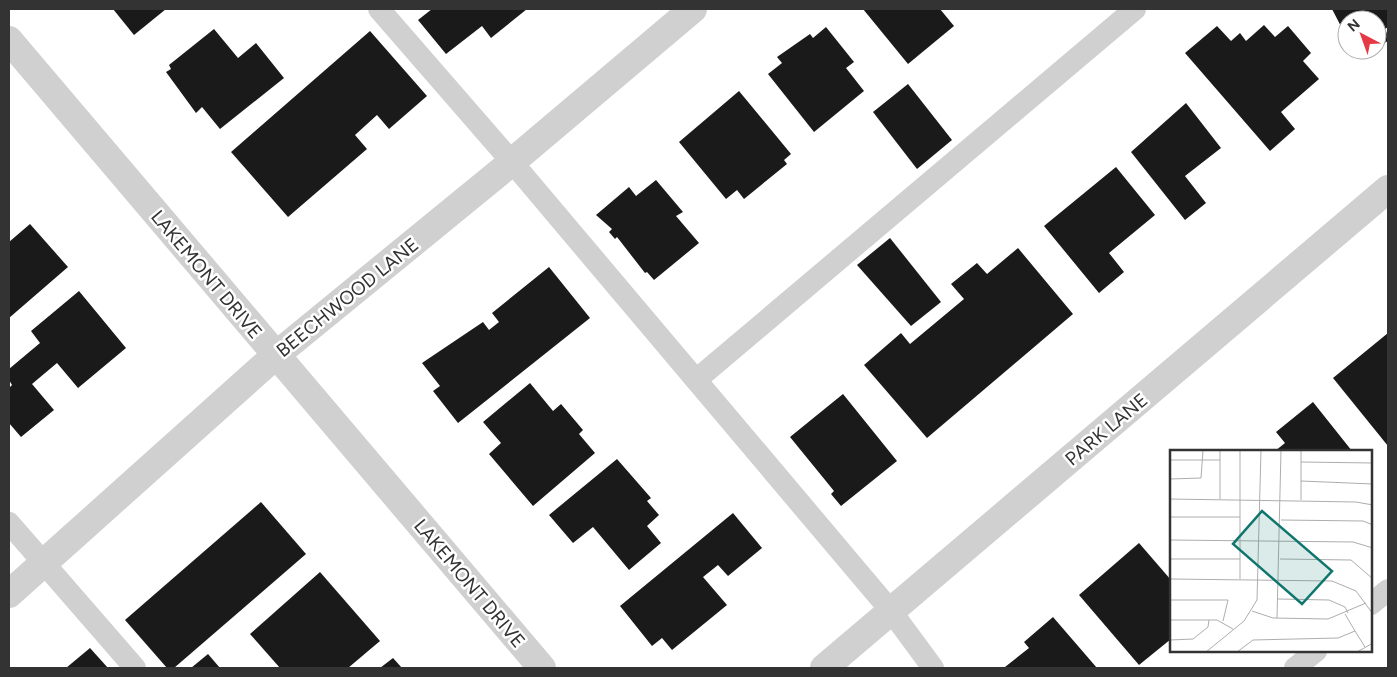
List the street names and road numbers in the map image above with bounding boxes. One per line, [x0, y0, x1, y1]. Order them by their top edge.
street label: LAKEMONT DRIVE [146, 205, 267, 343]
street label: BEECHWOOD LANE [272, 233, 423, 362]
street label: PARK LANE [1060, 388, 1152, 471]
street label: LAKEMONT DRIVE [409, 514, 530, 652]

